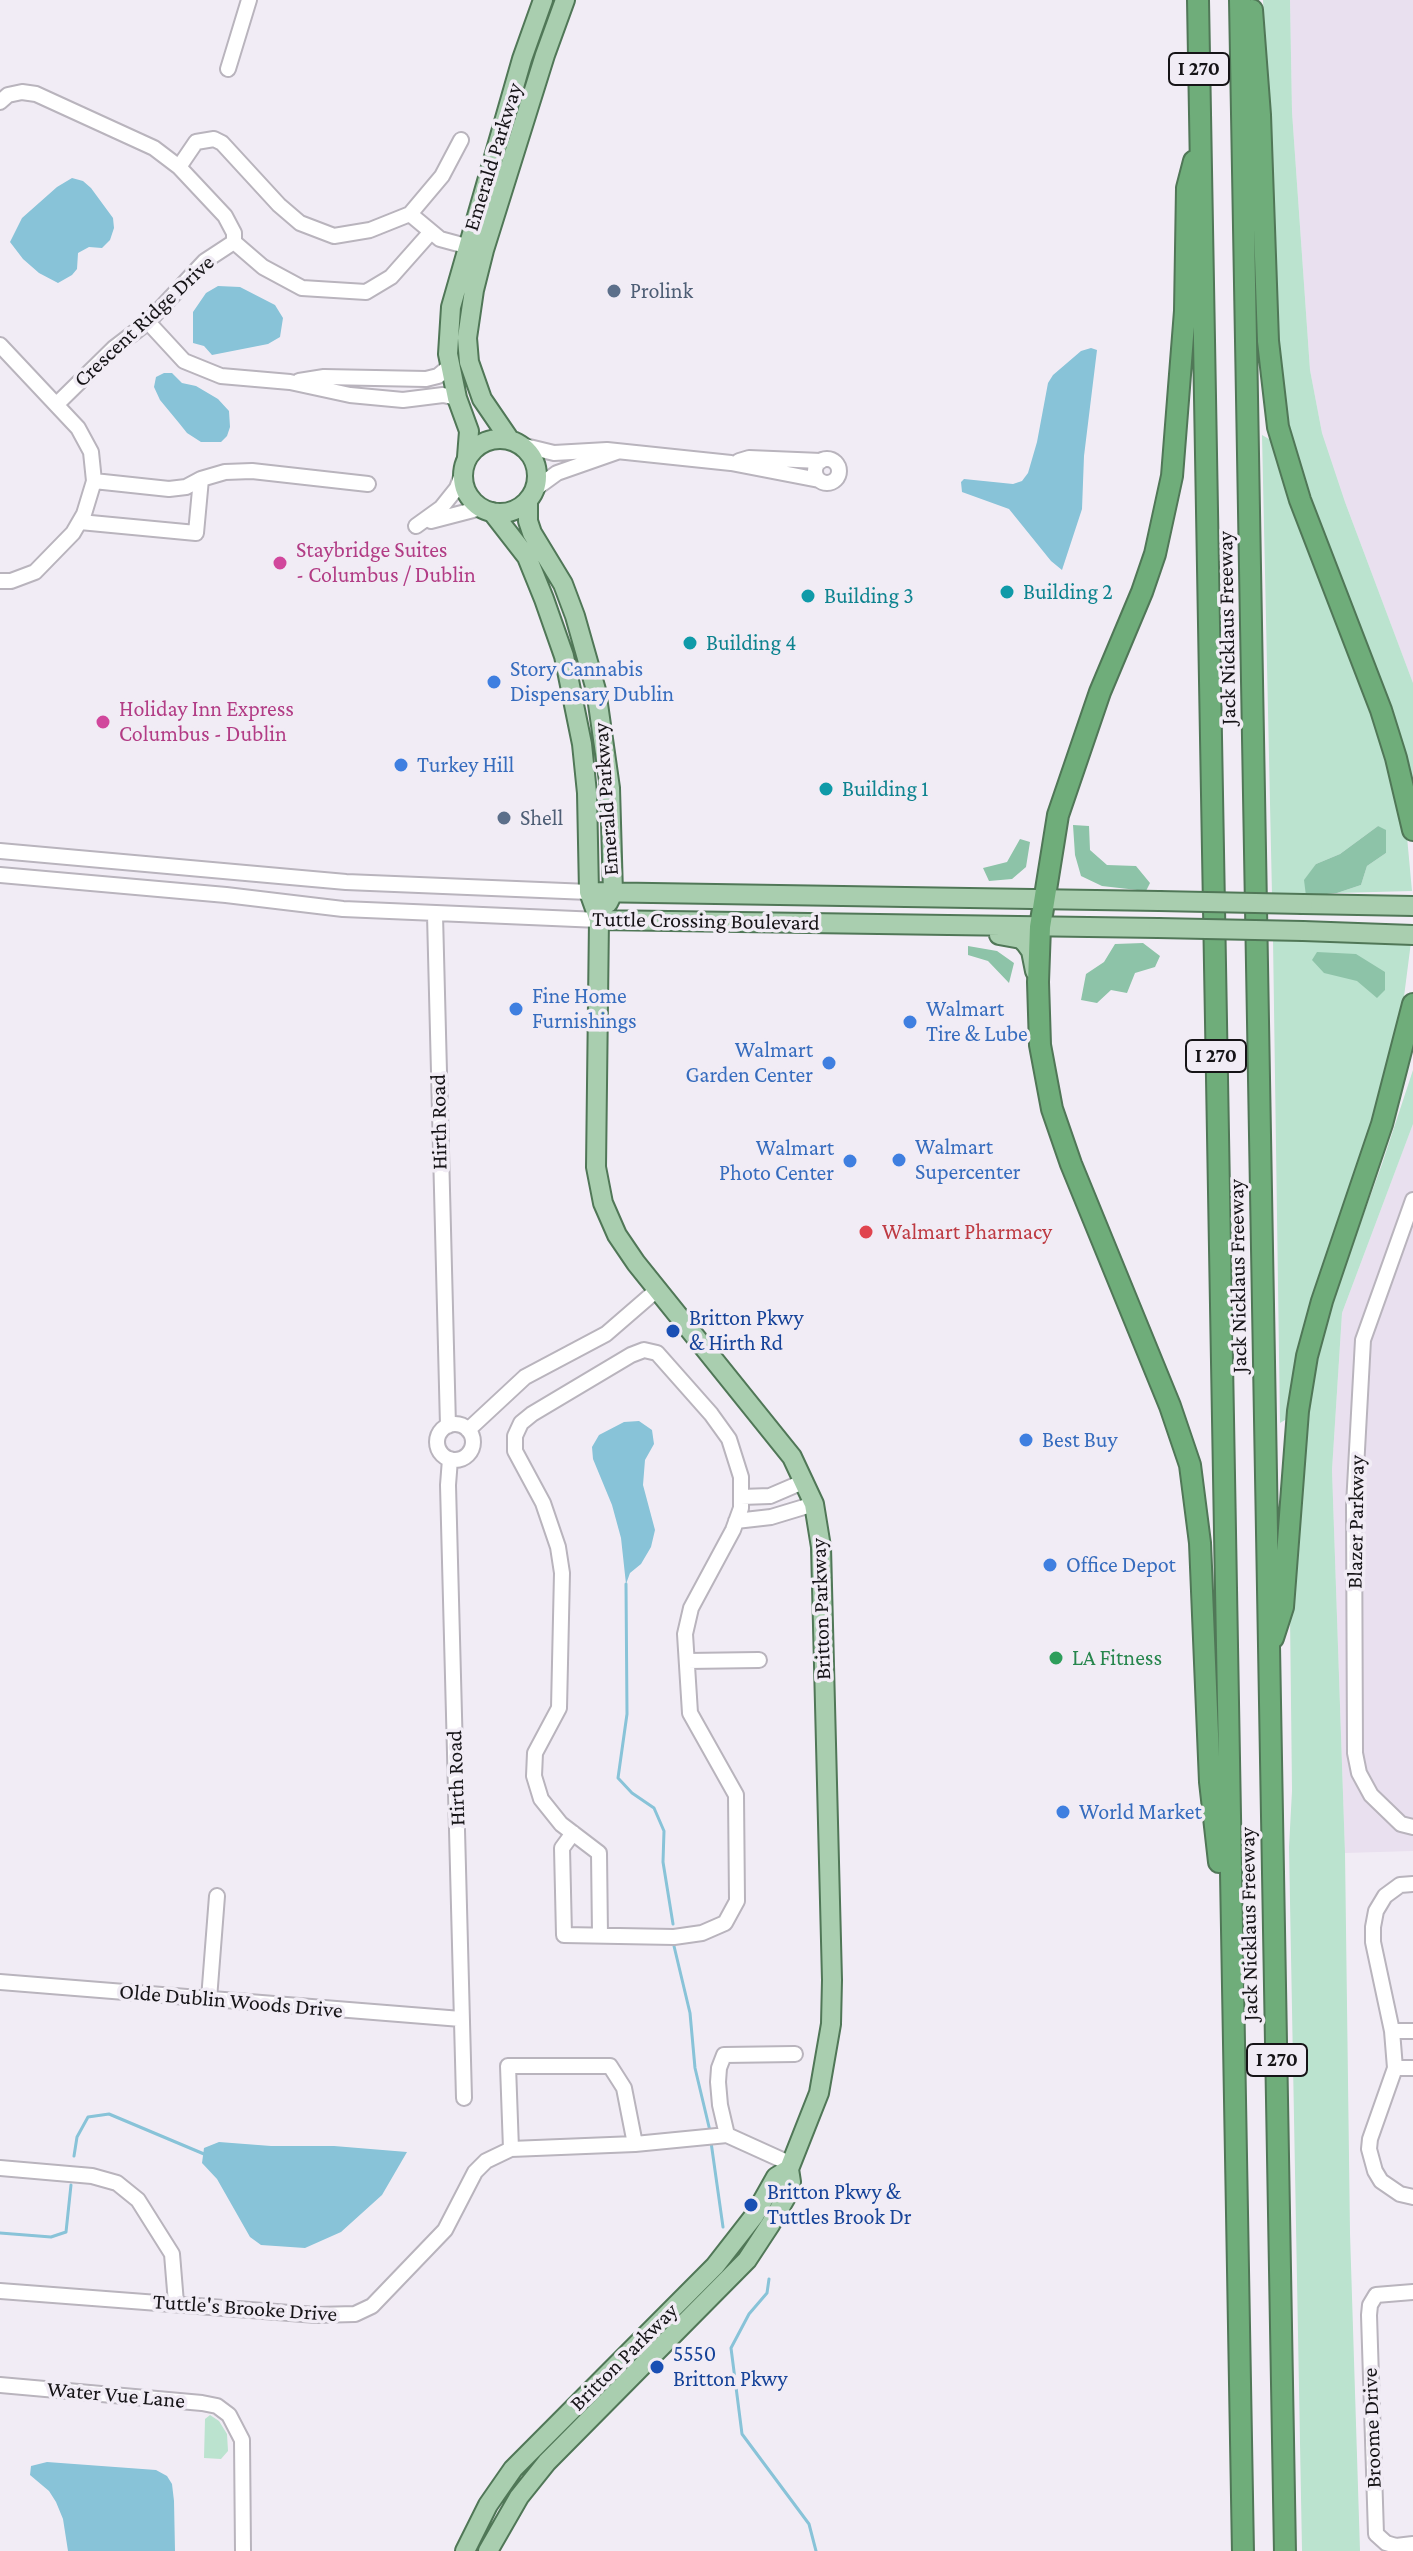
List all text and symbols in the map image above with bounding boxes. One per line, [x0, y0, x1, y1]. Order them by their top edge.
road number: I 270 [1169, 53, 1229, 85]
street label: Emerald Parkway [458, 80, 528, 234]
street label: Crescent Ridge Drive [68, 249, 220, 393]
place label: Prolink [630, 278, 693, 304]
marker: Prolink [605, 282, 623, 300]
street label: Jack Nicklaus Freeway [1212, 531, 1242, 725]
place label: Staybridge Suites - Columbus / Dublin [296, 537, 476, 588]
marker: Staybridge Suites - Columbus / Dublin [271, 554, 289, 572]
place label: Building 2 [1023, 579, 1113, 605]
place label: Building 3 [824, 583, 914, 609]
marker: Building 2 [998, 583, 1016, 601]
marker: Building 3 [799, 587, 817, 605]
place label: Building 4 [706, 630, 796, 656]
marker: Building 4 [681, 634, 699, 652]
place label: Story Cannabis Dispensary Dublin [510, 656, 674, 708]
marker: Story Cannabis Dispensary Dublin [485, 673, 503, 691]
place label: Holiday Inn Express Columbus - Dublin [119, 696, 294, 748]
marker: Holiday Inn Express Columbus - Dublin [94, 713, 112, 731]
street label: Emerald Parkway [587, 722, 625, 876]
place label: Turkey Hill [417, 752, 514, 778]
marker: Turkey Hill [392, 756, 410, 774]
place label: Building 1 [842, 776, 928, 802]
marker: Building 1 [817, 780, 835, 798]
place label: Shell [520, 805, 563, 831]
marker: Shell [495, 809, 513, 827]
street label: Tuttle Crossing Boulevard [592, 906, 820, 936]
place label: Fine Home Furnishings [532, 983, 637, 1034]
place label: Walmart Tire & Lube [926, 996, 1028, 1048]
marker: Fine Home Furnishings [507, 1000, 525, 1018]
marker: Walmart Tire & Lube [901, 1013, 919, 1031]
place label: Walmart Garden Center [685, 1037, 813, 1088]
road number: I 270 [1186, 1040, 1246, 1072]
marker: Walmart Garden Center [820, 1054, 838, 1072]
street label: Hirth Road [425, 1074, 453, 1170]
place label: Walmart Supercenter [915, 1134, 1021, 1186]
place label: Walmart Photo Center [719, 1135, 834, 1186]
marker: Walmart Supercenter [890, 1151, 908, 1169]
marker: Walmart Photo Center [841, 1152, 859, 1170]
street label: Jack Nicklaus Freeway [1223, 1179, 1253, 1373]
place label: Walmart Pharmacy [882, 1219, 1052, 1245]
marker: Walmart Pharmacy [857, 1223, 875, 1241]
place label: Britton Pkwy & Hirth Rd [689, 1305, 804, 1356]
marker: Britton Pkwy & Hirth Rd [664, 1322, 682, 1340]
place label: Best Buy [1042, 1427, 1118, 1453]
marker: Best Buy [1017, 1431, 1035, 1449]
street label: Blazer Parkway [1342, 1455, 1370, 1589]
street label: Britton Parkway [805, 1538, 837, 1680]
place label: Office Depot [1066, 1552, 1176, 1578]
marker: Office Depot [1041, 1556, 1059, 1574]
place label: LA Fitness [1072, 1645, 1162, 1671]
marker: LA Fitness [1047, 1649, 1065, 1667]
street label: Hirth Road [441, 1730, 471, 1826]
place label: World Market [1079, 1799, 1202, 1825]
marker: World Market [1054, 1803, 1072, 1821]
street label: Jack Nicklaus Freeway [1234, 1827, 1264, 2021]
street label: Olde Dublin Woods Drive [118, 1978, 344, 2024]
road number: I 270 [1247, 2044, 1307, 2076]
place label: Britton Pkwy & Tuttles Brook Dr [767, 2179, 912, 2230]
marker: Britton Pkwy & Tuttles Brook Dr [742, 2196, 760, 2214]
street label: Tuttle's Brooke Drive [152, 2288, 338, 2328]
street label: Britton Parkway [565, 2298, 683, 2416]
place label: 5550 Britton Pkwy [673, 2341, 788, 2392]
marker: 5550 Britton Pkwy [648, 2358, 666, 2376]
street label: Broome Drive [1357, 2367, 1387, 2489]
street label: Water Vue Lane [46, 2376, 186, 2414]

